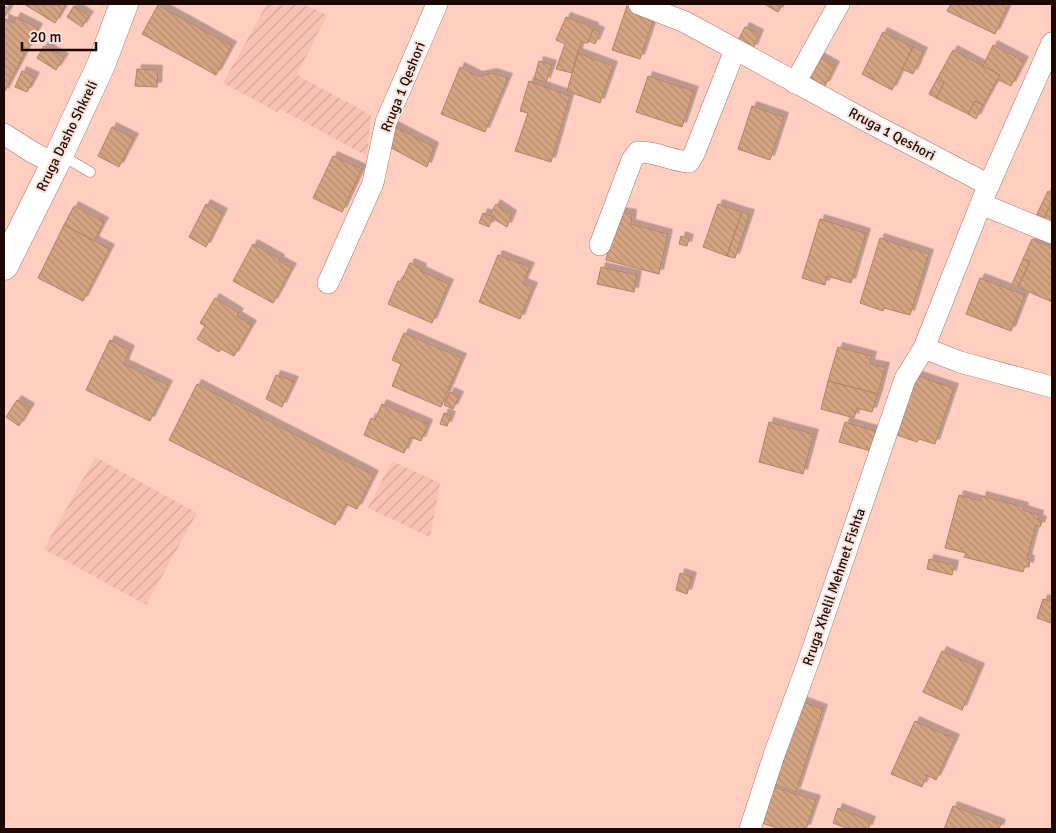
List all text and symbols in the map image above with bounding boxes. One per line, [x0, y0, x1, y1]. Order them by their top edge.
scale bar [22, 20, 96, 52]
text: 20 m [30, 28, 61, 46]
street label: Rruga 1 Qeshori [377, 39, 429, 135]
street label: Rruga Dasho Shkreli [33, 78, 101, 194]
street label: Rruga 1 Qeshori [846, 104, 938, 164]
street label: Rruga Xhelil Mehmet Fishta [799, 506, 869, 668]

